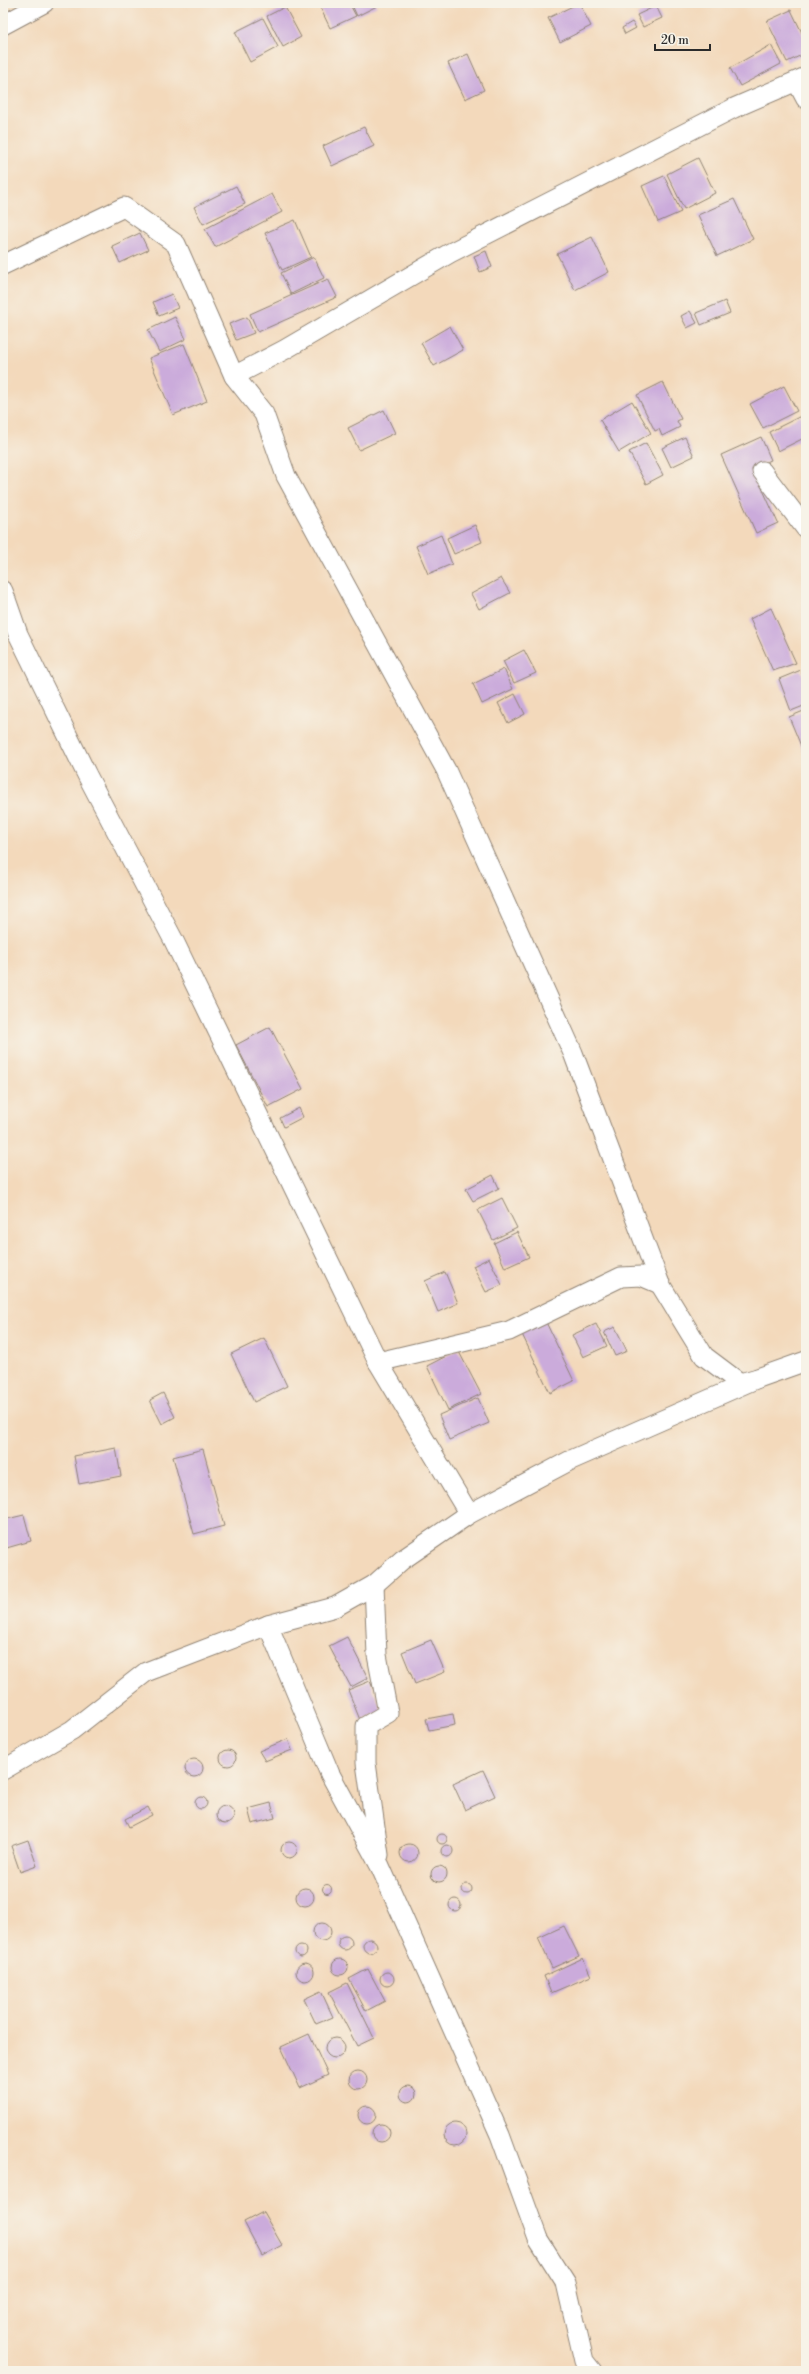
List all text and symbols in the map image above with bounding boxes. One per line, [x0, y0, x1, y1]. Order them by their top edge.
scale bar [655, 26, 710, 52]
text: 20 m [661, 33, 689, 48]

